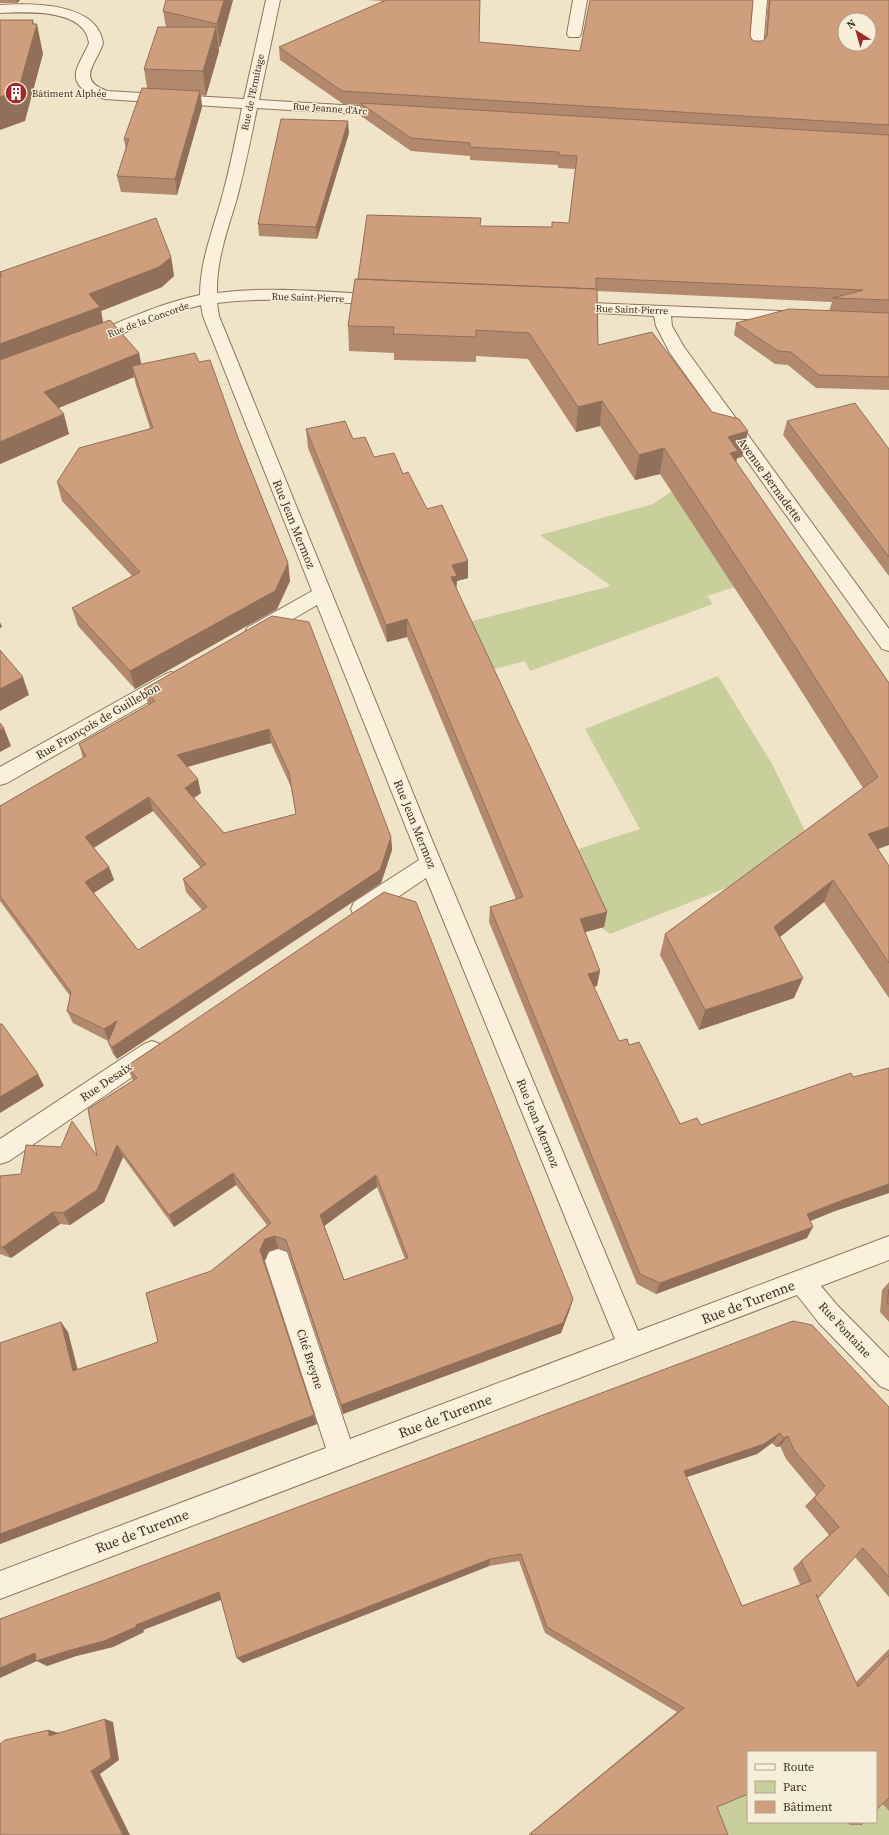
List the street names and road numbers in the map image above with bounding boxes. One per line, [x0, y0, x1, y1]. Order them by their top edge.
street label: Rue de l'Ermitage [238, 53, 267, 132]
street label: Rue Jeanne d'Arc [292, 99, 368, 118]
street label: Rue Saint-Pierre [271, 290, 345, 305]
street label: Rue de la Concorde [105, 299, 191, 340]
street label: Rue Saint-Pierre [595, 302, 669, 317]
street label: Avenue Bernadette [734, 434, 806, 526]
street label: Rue Jean Mermoz [269, 477, 319, 571]
street label: Rue François de Guillebon [33, 679, 163, 763]
street label: Rue Jean Mermoz [390, 777, 440, 871]
street label: Rue Desaix [77, 1058, 136, 1105]
street label: Rue Jean Mermoz [513, 1076, 563, 1170]
street label: Rue de Turenne [698, 1275, 798, 1329]
street label: Rue Fontaine [815, 1299, 875, 1361]
street label: Cité Breyne [293, 1327, 327, 1391]
street label: Rue de Turenne [395, 1389, 495, 1443]
street label: Rue de Turenne [92, 1504, 192, 1558]

